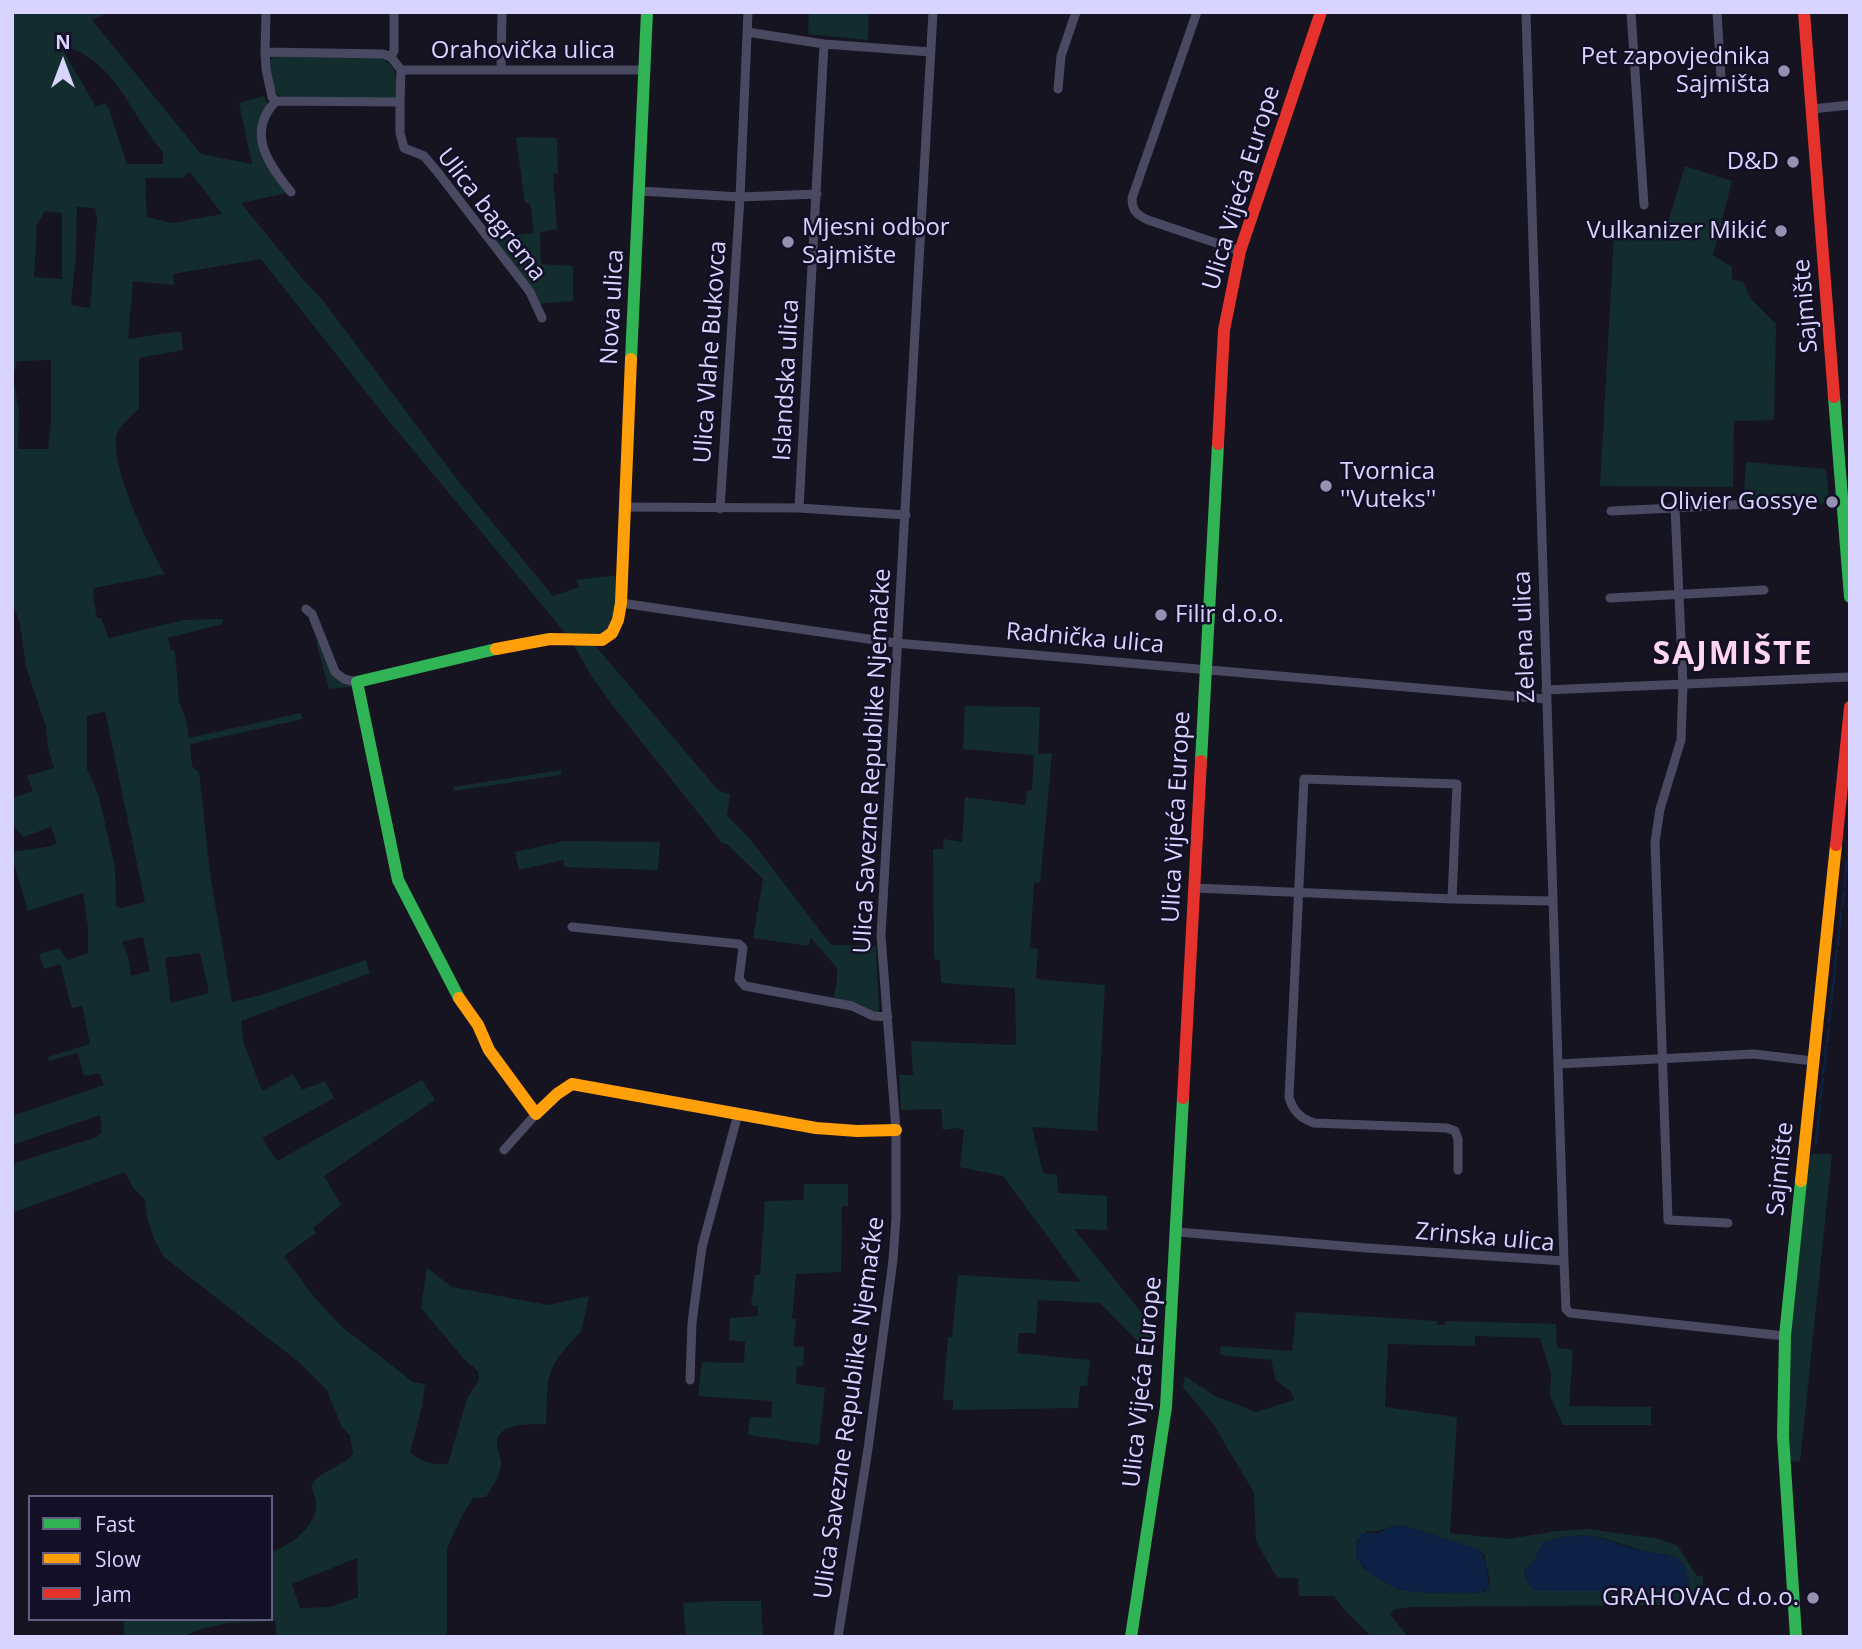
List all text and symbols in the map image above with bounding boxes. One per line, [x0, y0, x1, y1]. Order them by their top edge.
north arrow [28, 28, 98, 98]
text: N [55, 29, 71, 55]
street label: Orahovička ulica [431, 37, 615, 65]
place label: Pet zapovjednika Sajmišta [1581, 43, 1770, 99]
marker: Pet zapovjednika Sajmišta [1776, 63, 1792, 79]
street label: Ulica Vijeća Europe [1197, 82, 1287, 294]
street label: Ulica bagrema [430, 143, 552, 287]
place label: D&D [1727, 148, 1779, 176]
marker: D&D [1785, 154, 1801, 170]
place label: Mjesni odbor Sajmište [802, 214, 950, 270]
place label: Vulkanizer Mikić [1587, 217, 1767, 245]
marker: Vulkanizer Mikić [1773, 223, 1789, 239]
marker: Mjesni odbor Sajmište [780, 234, 796, 250]
street label: Ulica Vlahe Bukovca [689, 240, 733, 464]
street label: Nova ulica [596, 248, 630, 366]
street label: Sajmište [1788, 258, 1824, 354]
street label: Islandska ulica [768, 298, 806, 462]
place label: Tvornica ''Vuteks'' [1340, 458, 1436, 514]
marker: Tvornica ''Vuteks'' [1318, 478, 1334, 494]
place label: Olivier Gossye [1659, 488, 1818, 516]
marker: Olivier Gossye [1824, 494, 1840, 510]
street label: Ulica Savezne Republike Njemačke [849, 568, 897, 954]
street label: Zelena ulica [1508, 570, 1542, 704]
place label: Filir d.o.o. [1175, 601, 1284, 629]
marker: Filir d.o.o. [1153, 607, 1169, 623]
street label: Radnička ulica [1005, 618, 1165, 660]
district label: SAJMIŠTE [1653, 636, 1813, 674]
street label: Ulica Vijeća Europe [1157, 710, 1197, 924]
street label: Sajmište [1762, 1121, 1800, 1217]
street label: Ulica Savezne Republike Njemačke [809, 1215, 891, 1601]
street label: Zrinska ulica [1414, 1218, 1556, 1258]
street label: Ulica Vijeća Europe [1118, 1275, 1168, 1489]
legend [28, 1495, 273, 1621]
text: Fast [95, 1510, 135, 1538]
text: Slow [95, 1545, 141, 1573]
text: Jam [95, 1580, 132, 1608]
place label: GRAHOVAC d.o.o. [1602, 1584, 1799, 1612]
marker: GRAHOVAC d.o.o. [1805, 1590, 1821, 1606]

